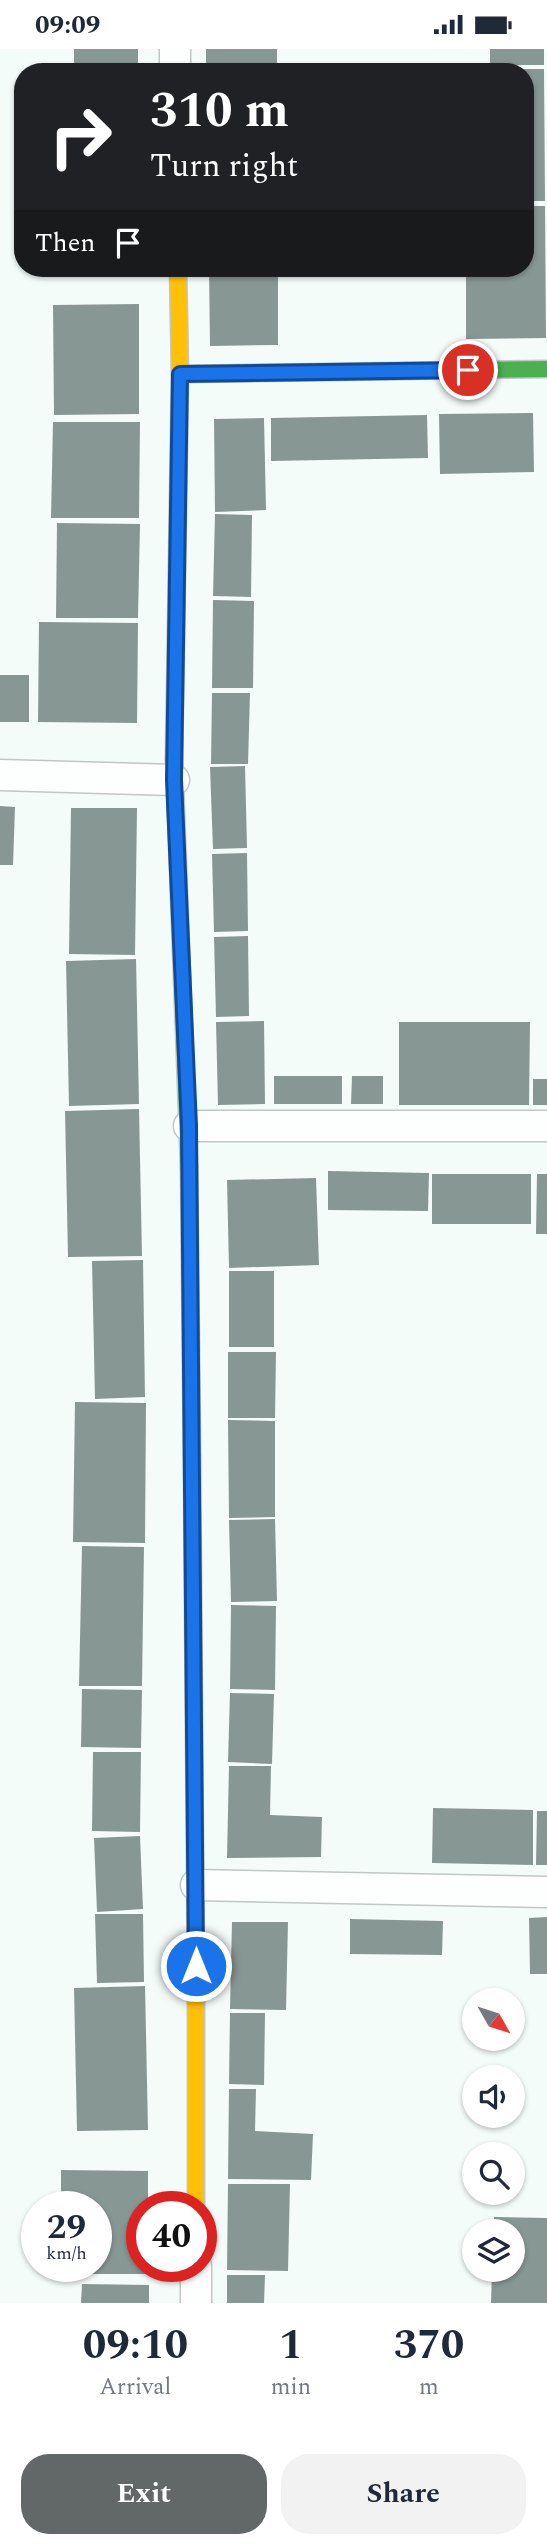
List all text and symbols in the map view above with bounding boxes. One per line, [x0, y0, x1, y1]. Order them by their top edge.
text: 09:09 [35, 5, 100, 45]
text: 310 m [150, 74, 289, 149]
icon: right [35, 91, 126, 182]
text: Turn right [150, 142, 298, 191]
text: Then [35, 223, 95, 263]
icon: arrive [109, 224, 147, 262]
pin [438, 340, 498, 400]
icon: arrive [449, 351, 487, 389]
position arrow [159, 1929, 233, 2003]
north arrow [462, 1988, 525, 2051]
map controls [462, 1988, 525, 2282]
button: sound [462, 2065, 525, 2128]
button: search [462, 2142, 525, 2205]
speed limit sign: 40 [126, 2191, 217, 2282]
text: 29 [47, 2201, 86, 2254]
button: layers [462, 2219, 525, 2282]
text: km/h [46, 2240, 87, 2267]
text: 09:10 [83, 2314, 188, 2377]
text: 1 [279, 2314, 303, 2377]
text: 370 [394, 2314, 464, 2377]
text: Arrival [100, 2370, 171, 2405]
text: min [271, 2370, 311, 2405]
text: m [419, 2370, 439, 2405]
button: Exit [21, 2454, 267, 2534]
button: Share [281, 2454, 526, 2534]

